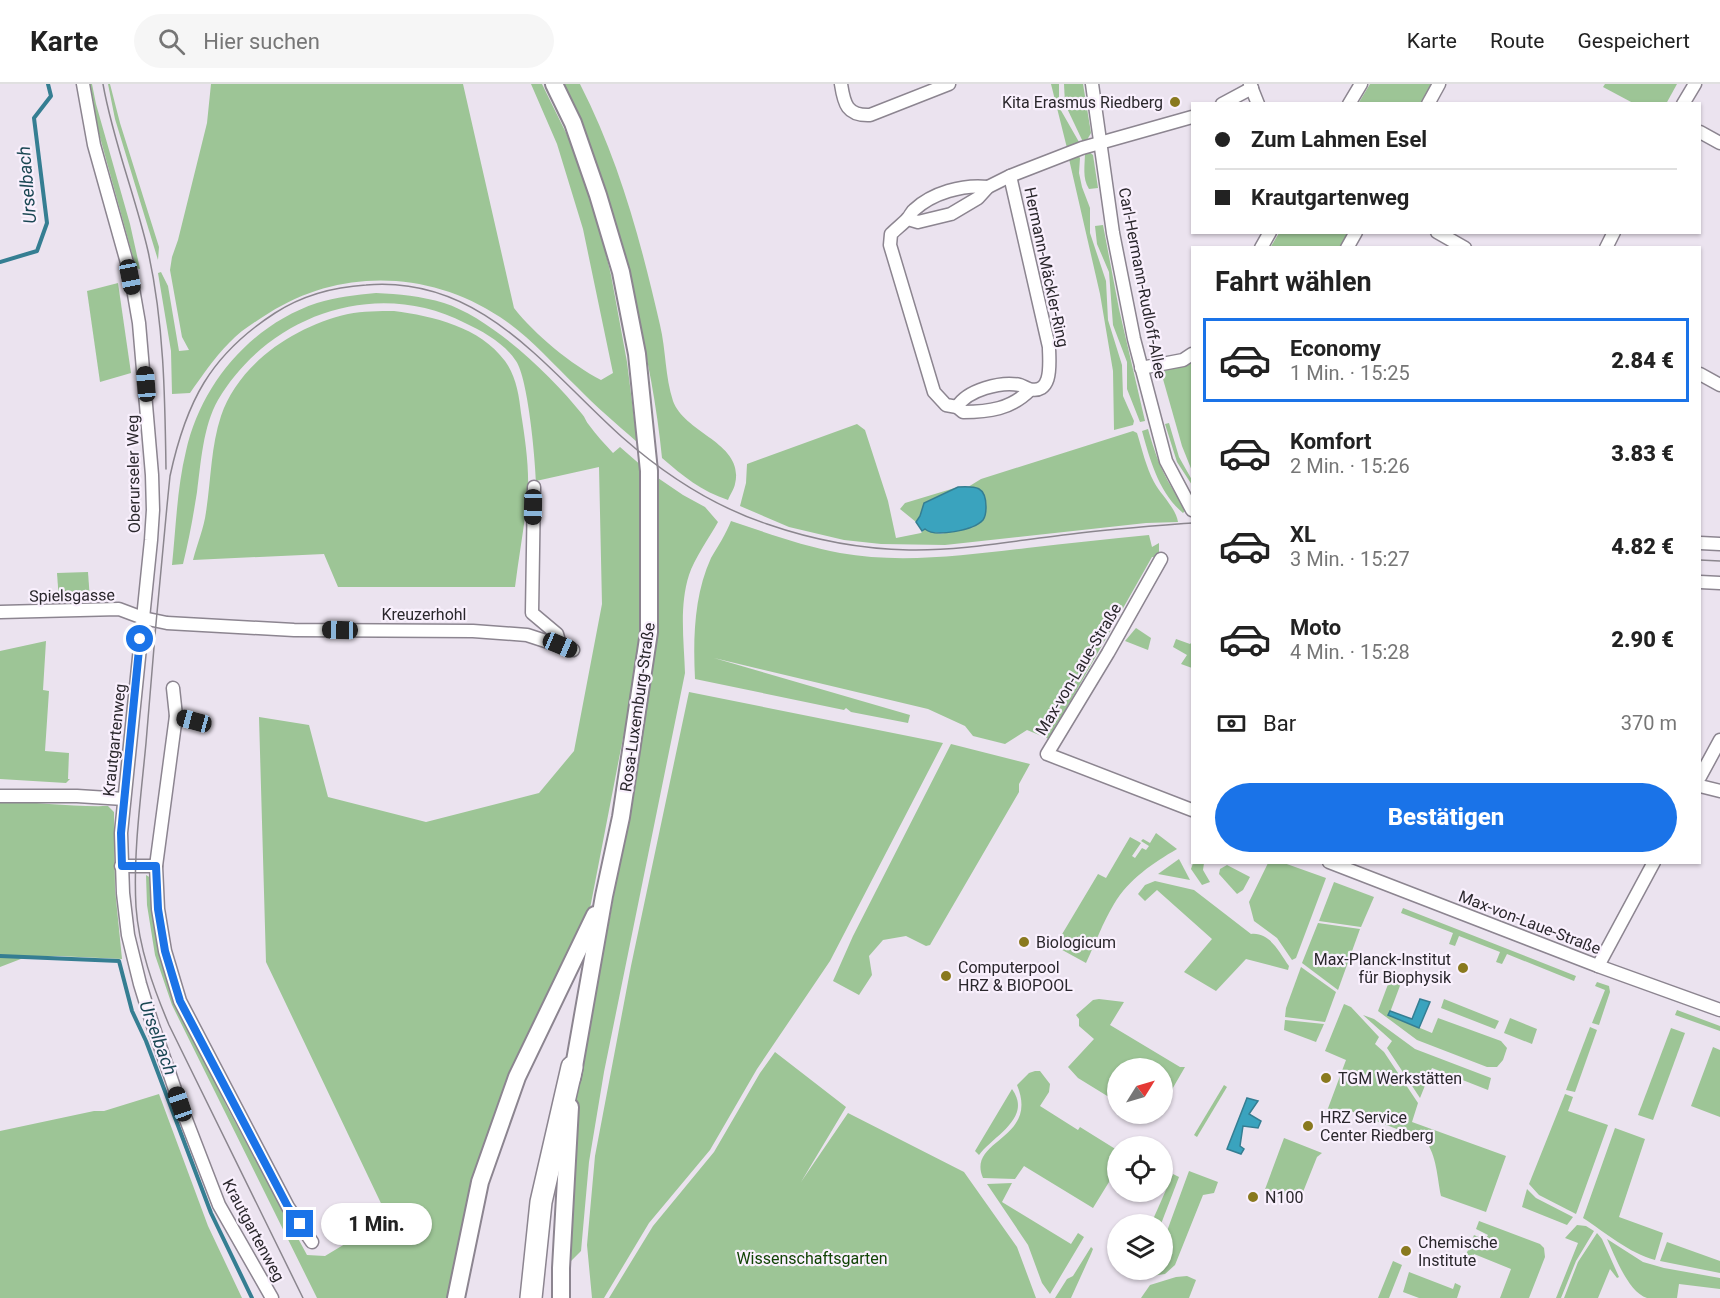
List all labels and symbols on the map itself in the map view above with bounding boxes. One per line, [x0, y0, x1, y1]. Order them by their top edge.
place label: Kita Erasmus Riedberg [1002, 93, 1163, 112]
marker: Kita Erasmus Riedberg [1168, 95, 1182, 109]
water label: Urselbach [13, 145, 40, 225]
street label: Hermann-Mäckler-Ring [1020, 185, 1073, 349]
street label: Carl-Hermann-Rudloff-Allee [1115, 186, 1170, 380]
car [118, 258, 142, 296]
car [135, 365, 157, 403]
street label: Oberurseler Weg [123, 415, 144, 533]
car [524, 489, 542, 525]
street label: Spielsgasse [29, 585, 115, 606]
street label: Max-von-Laue-Straße [1031, 600, 1125, 739]
street label: Kreuzerhohl [382, 605, 466, 624]
car [322, 621, 358, 639]
street label: Rosa-Luxemburg-Straße [616, 621, 659, 793]
route start [126, 625, 153, 652]
car [540, 630, 580, 660]
street label: Krautgartenweg [99, 683, 130, 797]
car [174, 708, 214, 734]
street label: Max-von-Laue-Straße [1456, 887, 1604, 958]
place label: Biologicum [1036, 933, 1116, 952]
marker: Biologicum [1017, 935, 1031, 949]
place label: Max-Planck-Institut für Biophysik [1314, 950, 1452, 987]
place label: Computerpool HRZ & BIOPOOL [958, 958, 1073, 995]
marker: Max-Planck-Institut für Biophysik [1456, 961, 1470, 975]
marker: Computerpool HRZ & BIOPOOL [939, 969, 953, 983]
water label: Urselbach [135, 998, 182, 1078]
north arrow [1107, 1058, 1173, 1124]
place label: TGM Werkstätten [1338, 1069, 1462, 1088]
marker: TGM Werkstätten [1319, 1071, 1333, 1085]
car [166, 1084, 194, 1124]
place label: HRZ Service Center Riedberg [1320, 1108, 1434, 1145]
marker: HRZ Service Center Riedberg [1301, 1119, 1315, 1133]
street label: Krautgartenweg [219, 1176, 289, 1285]
place label: N100 [1265, 1188, 1303, 1207]
marker: N100 [1246, 1190, 1260, 1204]
callout: 1 Min. [321, 1203, 432, 1245]
route end [286, 1210, 313, 1237]
place label: Chemische Institute [1418, 1233, 1498, 1270]
marker: Chemische Institute [1399, 1244, 1413, 1258]
park label: Wissenschaftsgarten [736, 1249, 888, 1268]

